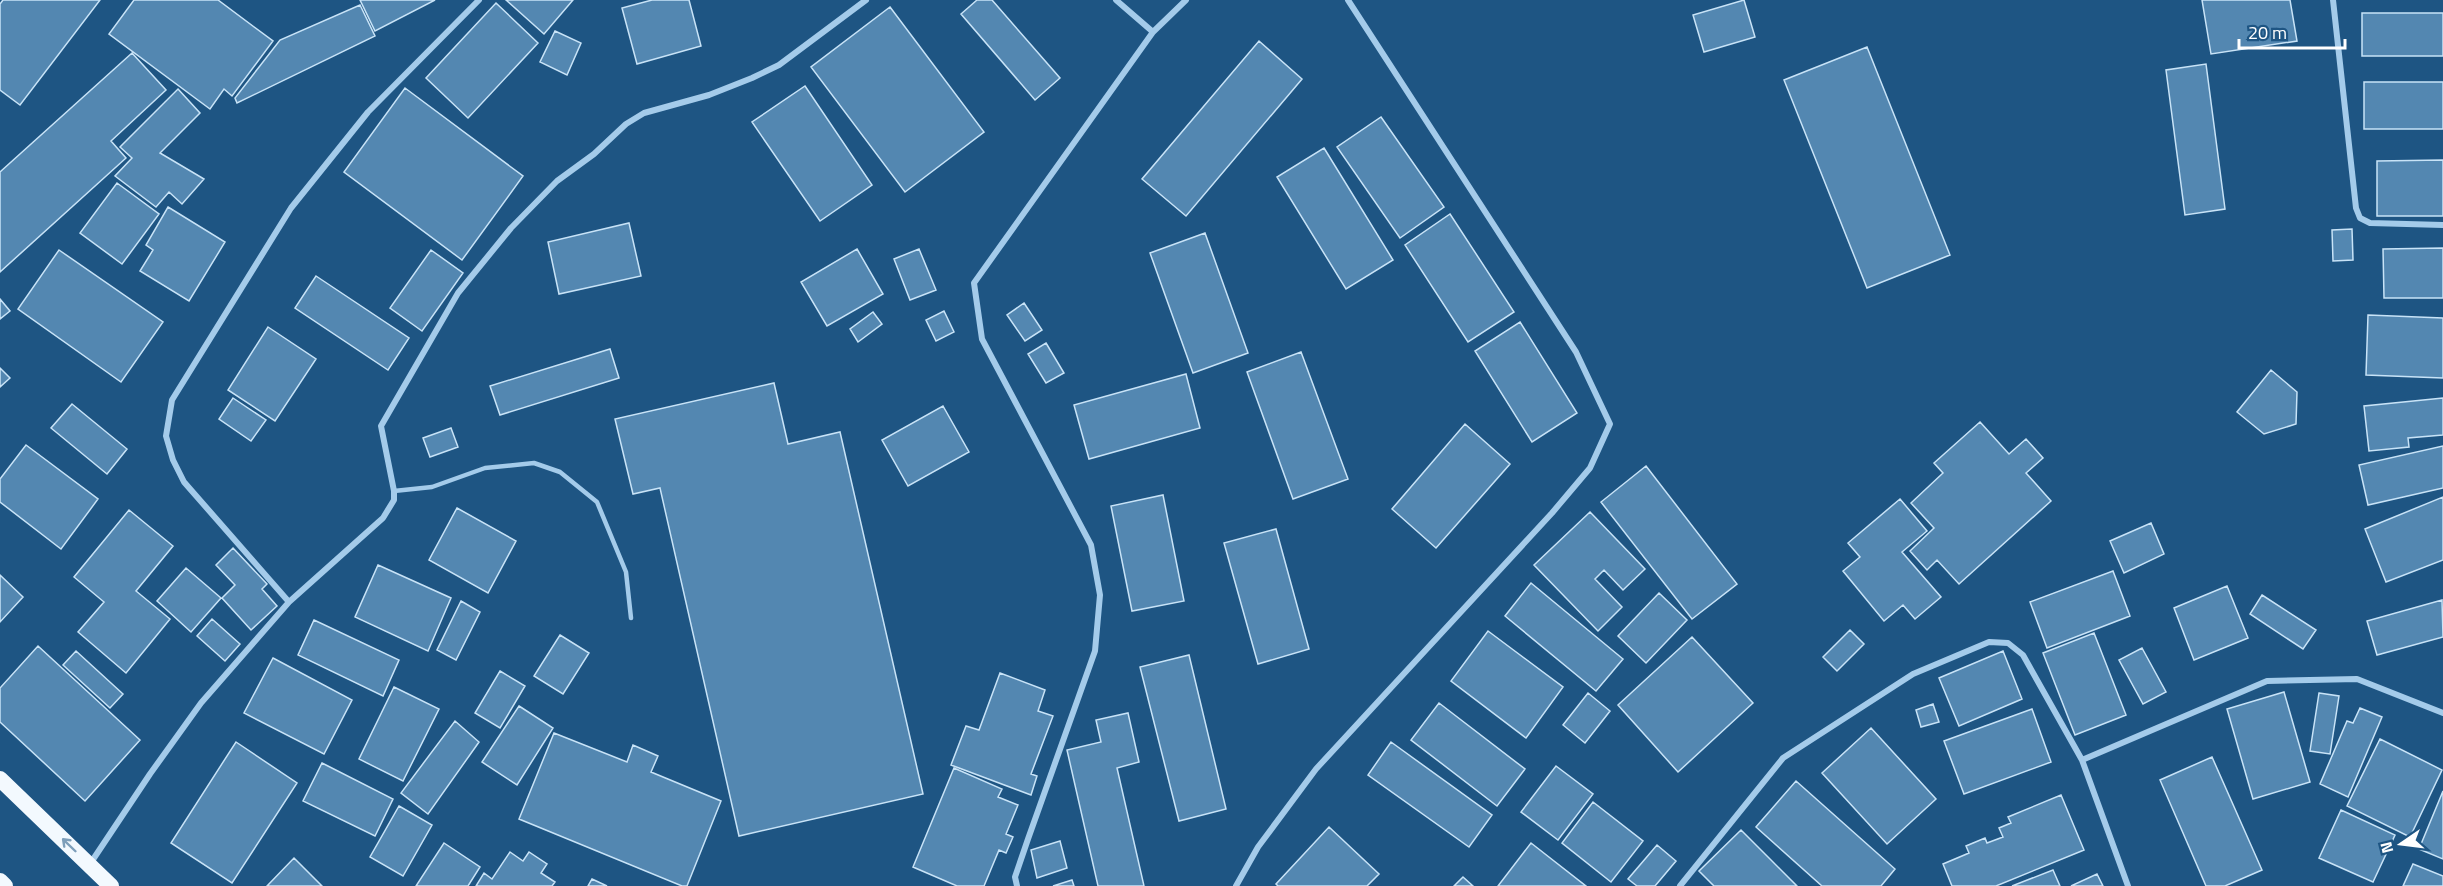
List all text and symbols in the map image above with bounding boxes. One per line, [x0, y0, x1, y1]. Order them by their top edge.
scale bar [2239, 12, 2346, 50]
text: 20 m [2248, 19, 2287, 46]
north arrow [2371, 814, 2431, 874]
one-way arrow [62, 838, 77, 853]
text: N [2373, 839, 2399, 856]

